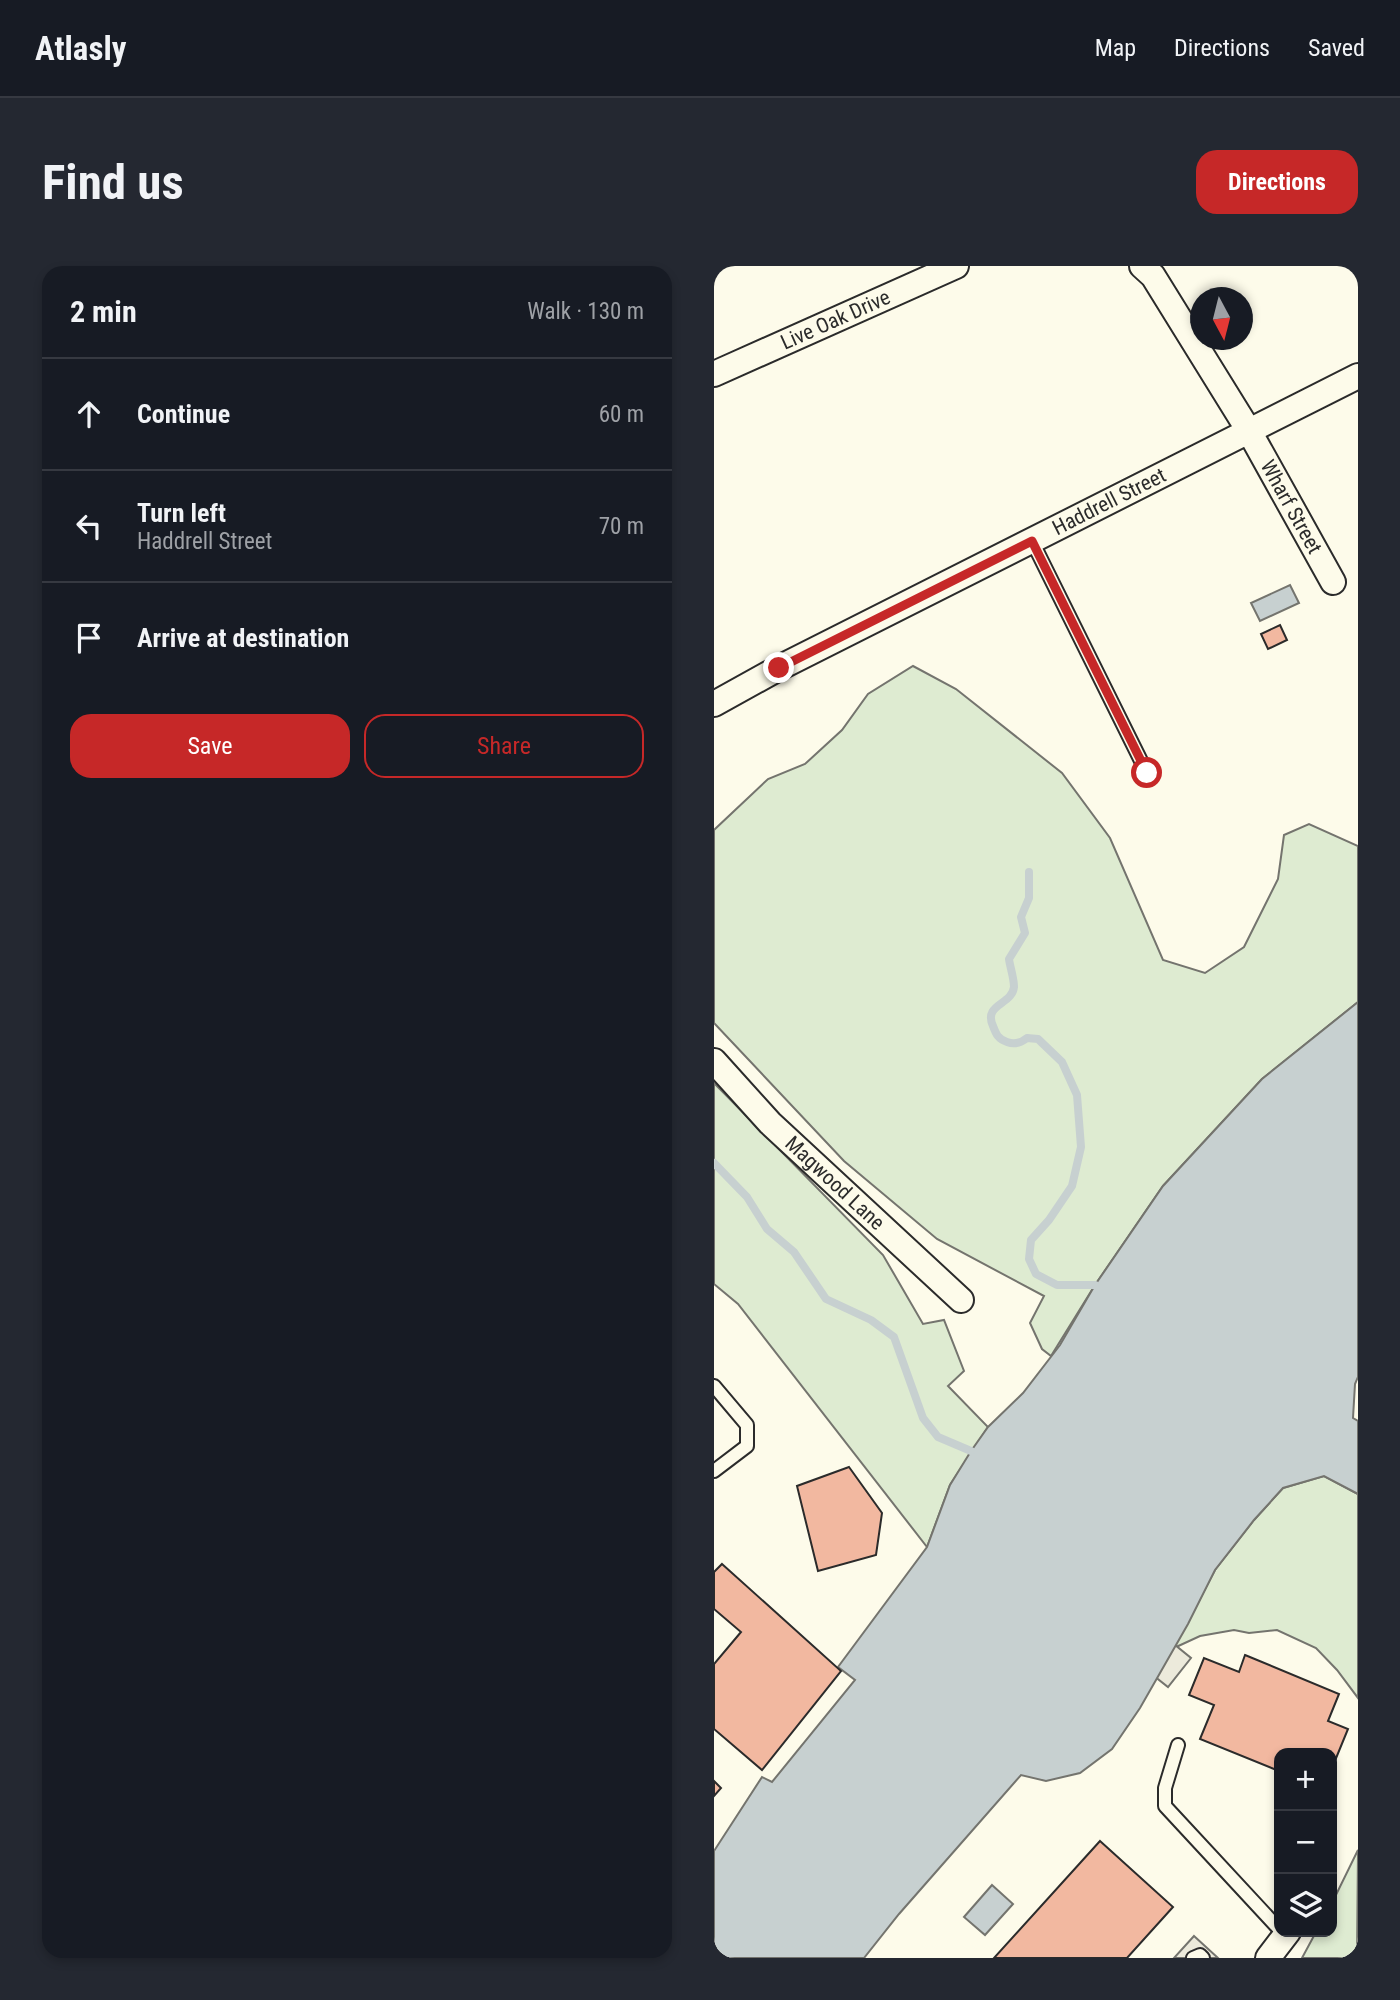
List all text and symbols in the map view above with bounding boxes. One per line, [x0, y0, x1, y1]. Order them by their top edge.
text: Atlasly [35, 29, 126, 68]
text: Map [1095, 34, 1136, 62]
text: Directions [1174, 34, 1270, 62]
text: Saved [1308, 34, 1365, 62]
button: Directions [1196, 150, 1358, 214]
text: Find us [42, 154, 184, 211]
street label: Live Oak Drive [777, 285, 894, 355]
north arrow [1190, 287, 1253, 350]
text: 2 min [70, 294, 137, 329]
text: Walk · 130 m [527, 298, 644, 325]
icon: ahead [70, 395, 108, 433]
text: Continue [137, 399, 230, 429]
text: 60 m [599, 401, 644, 428]
street label: Wharf Street [1256, 456, 1327, 558]
street label: Haddrell Street [1048, 463, 1170, 540]
text: Turn left [137, 498, 226, 528]
icon: left [70, 507, 108, 545]
text: 70 m [599, 513, 644, 540]
text: Haddrell Street [137, 528, 272, 555]
icon: arrive [70, 619, 108, 657]
text: Arrive at destination [137, 623, 349, 653]
route end [763, 652, 794, 683]
button: Save [70, 714, 350, 778]
button: Share [364, 714, 644, 778]
route start [1131, 757, 1162, 788]
street label: Magwood Lane [780, 1131, 889, 1235]
map controls [1274, 1748, 1337, 1937]
button: + [1274, 1748, 1337, 1811]
button: − [1274, 1811, 1337, 1874]
button: layers [1274, 1874, 1337, 1937]

